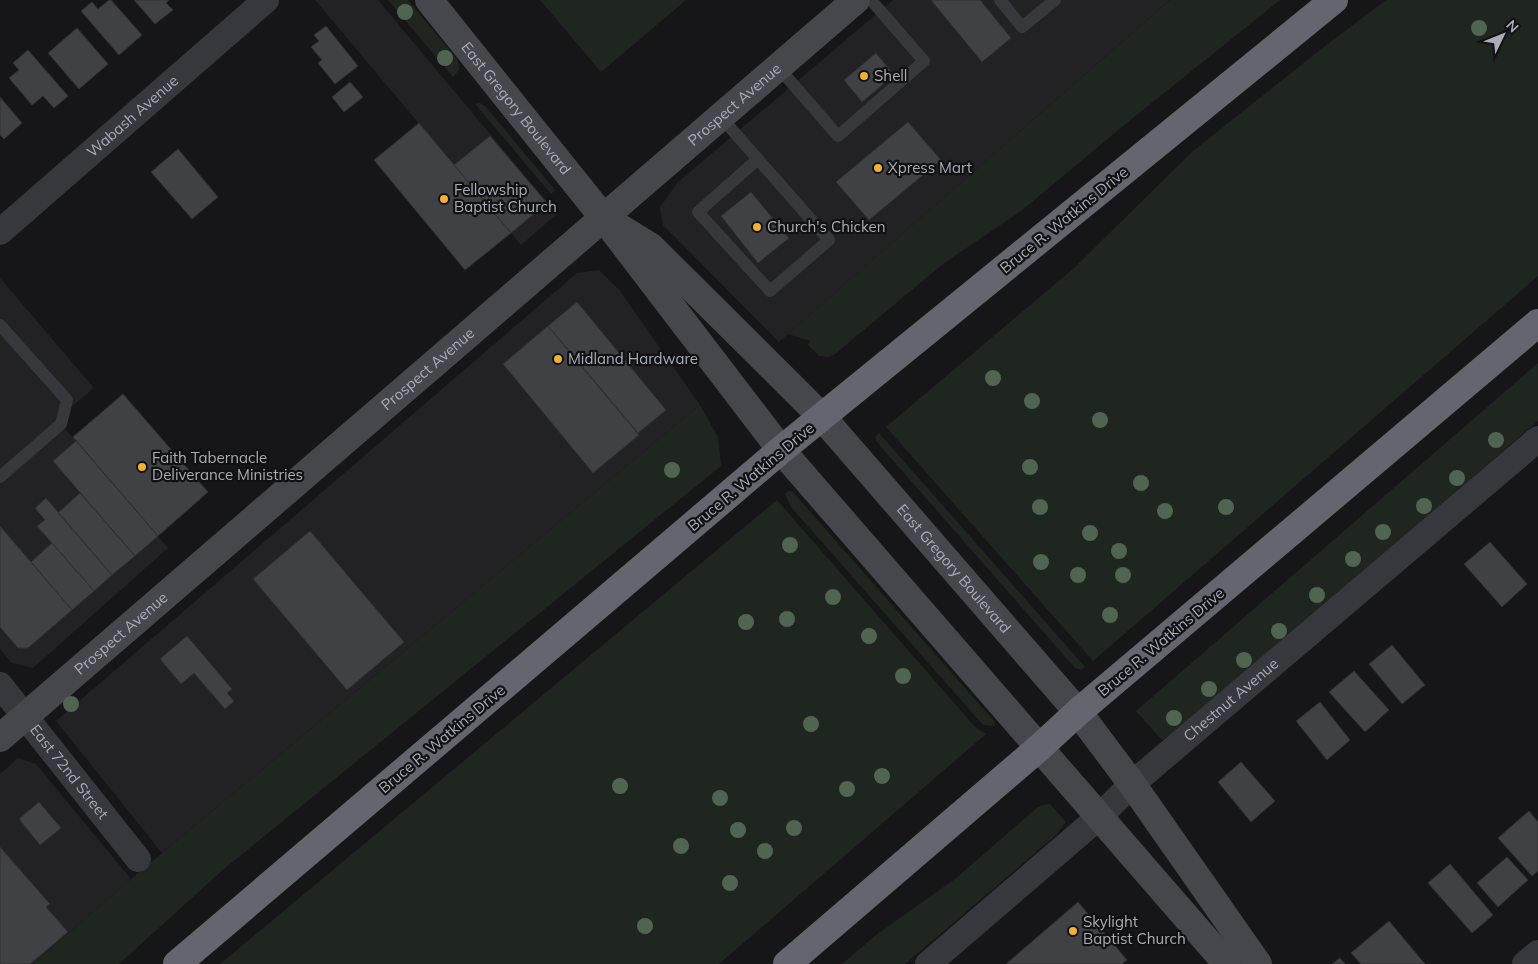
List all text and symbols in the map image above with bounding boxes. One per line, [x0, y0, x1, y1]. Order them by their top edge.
north arrow [1478, 10, 1528, 60]
text: N [1502, 16, 1523, 36]
street label: East Gregory Boulevard [457, 38, 575, 178]
street label: Prospect Avenue [684, 59, 785, 150]
place label: Shell [874, 66, 907, 85]
marker: Shell [858, 70, 870, 82]
street label: Wabash Avenue [83, 71, 182, 161]
place label: Xpress Mart [888, 158, 972, 177]
marker: Xpress Mart [872, 162, 884, 174]
street label: Bruce R. Watkins Drive [996, 162, 1132, 277]
place label: Fellowship Baptist Church [454, 180, 557, 216]
marker: Fellowship Baptist Church [438, 193, 450, 205]
place label: Church's Chicken [767, 217, 885, 236]
marker: Church's Chicken [751, 221, 763, 233]
street label: Prospect Avenue [377, 323, 478, 414]
place label: Midland Hardware [568, 349, 698, 368]
marker: Midland Hardware [552, 353, 564, 365]
street label: Bruce R. Watkins Drive [684, 418, 818, 535]
place label: Faith Tabernacle Deliverance Ministries [152, 448, 303, 484]
marker: Faith Tabernacle Deliverance Ministries [136, 461, 148, 473]
street label: East Gregory Boulevard [893, 500, 1015, 637]
street label: Bruce R. Watkins Drive [1094, 583, 1228, 700]
street label: Prospect Avenue [70, 588, 171, 679]
street label: Chestnut Avenue [1179, 654, 1282, 745]
street label: Bruce R. Watkins Drive [375, 680, 509, 797]
street label: East 72nd Street [26, 720, 113, 823]
place label: Skylight Baptist Church [1083, 912, 1186, 948]
marker: Skylight Baptist Church [1067, 925, 1079, 937]

